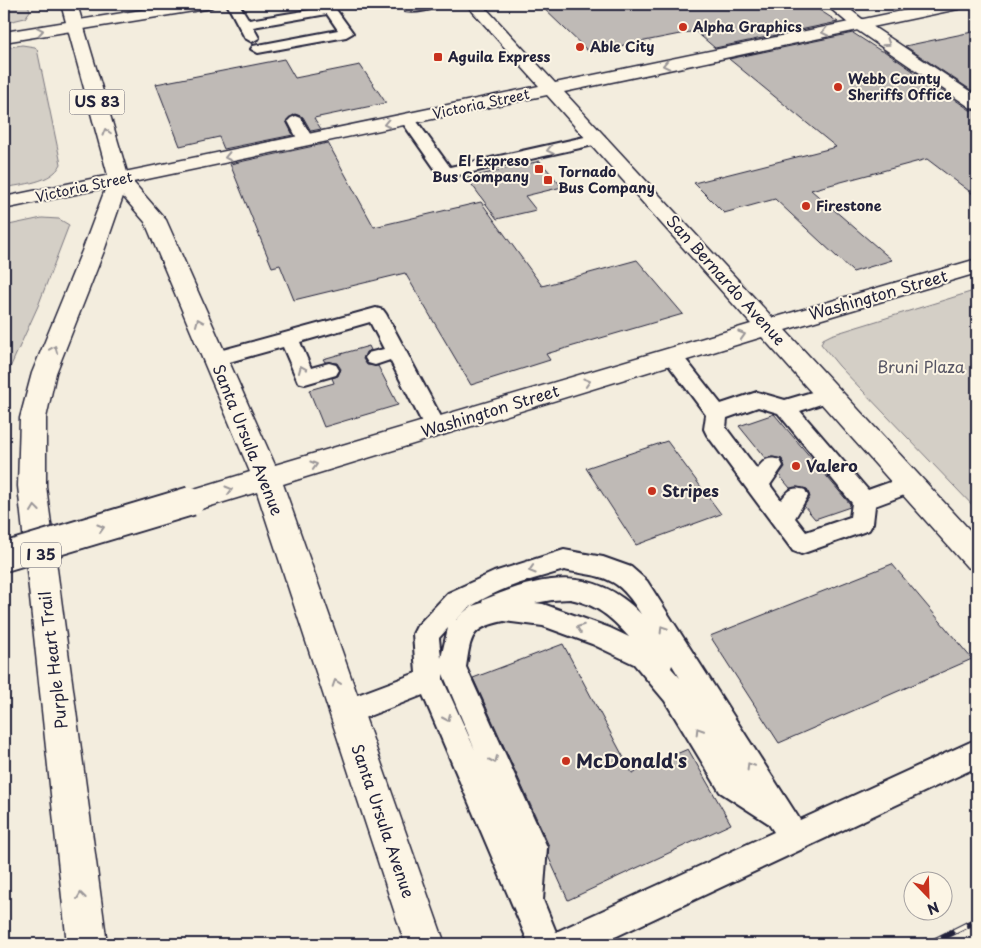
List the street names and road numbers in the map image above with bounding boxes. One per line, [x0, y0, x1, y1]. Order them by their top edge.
street label: Victoria Street [430, 83, 532, 124]
road number: US 83 [70, 90, 124, 114]
street label: Victoria Street [33, 166, 135, 207]
street label: San Bernardo Avenue [661, 209, 792, 350]
street label: Washington Street [806, 263, 950, 325]
street label: Santa Ursula Avenue [208, 360, 290, 519]
street label: Washington Street [418, 378, 562, 442]
road number: I 35 [21, 542, 61, 568]
street label: Purple Heart Trail [32, 590, 72, 730]
street label: Santa Ursula Avenue [346, 741, 422, 901]

